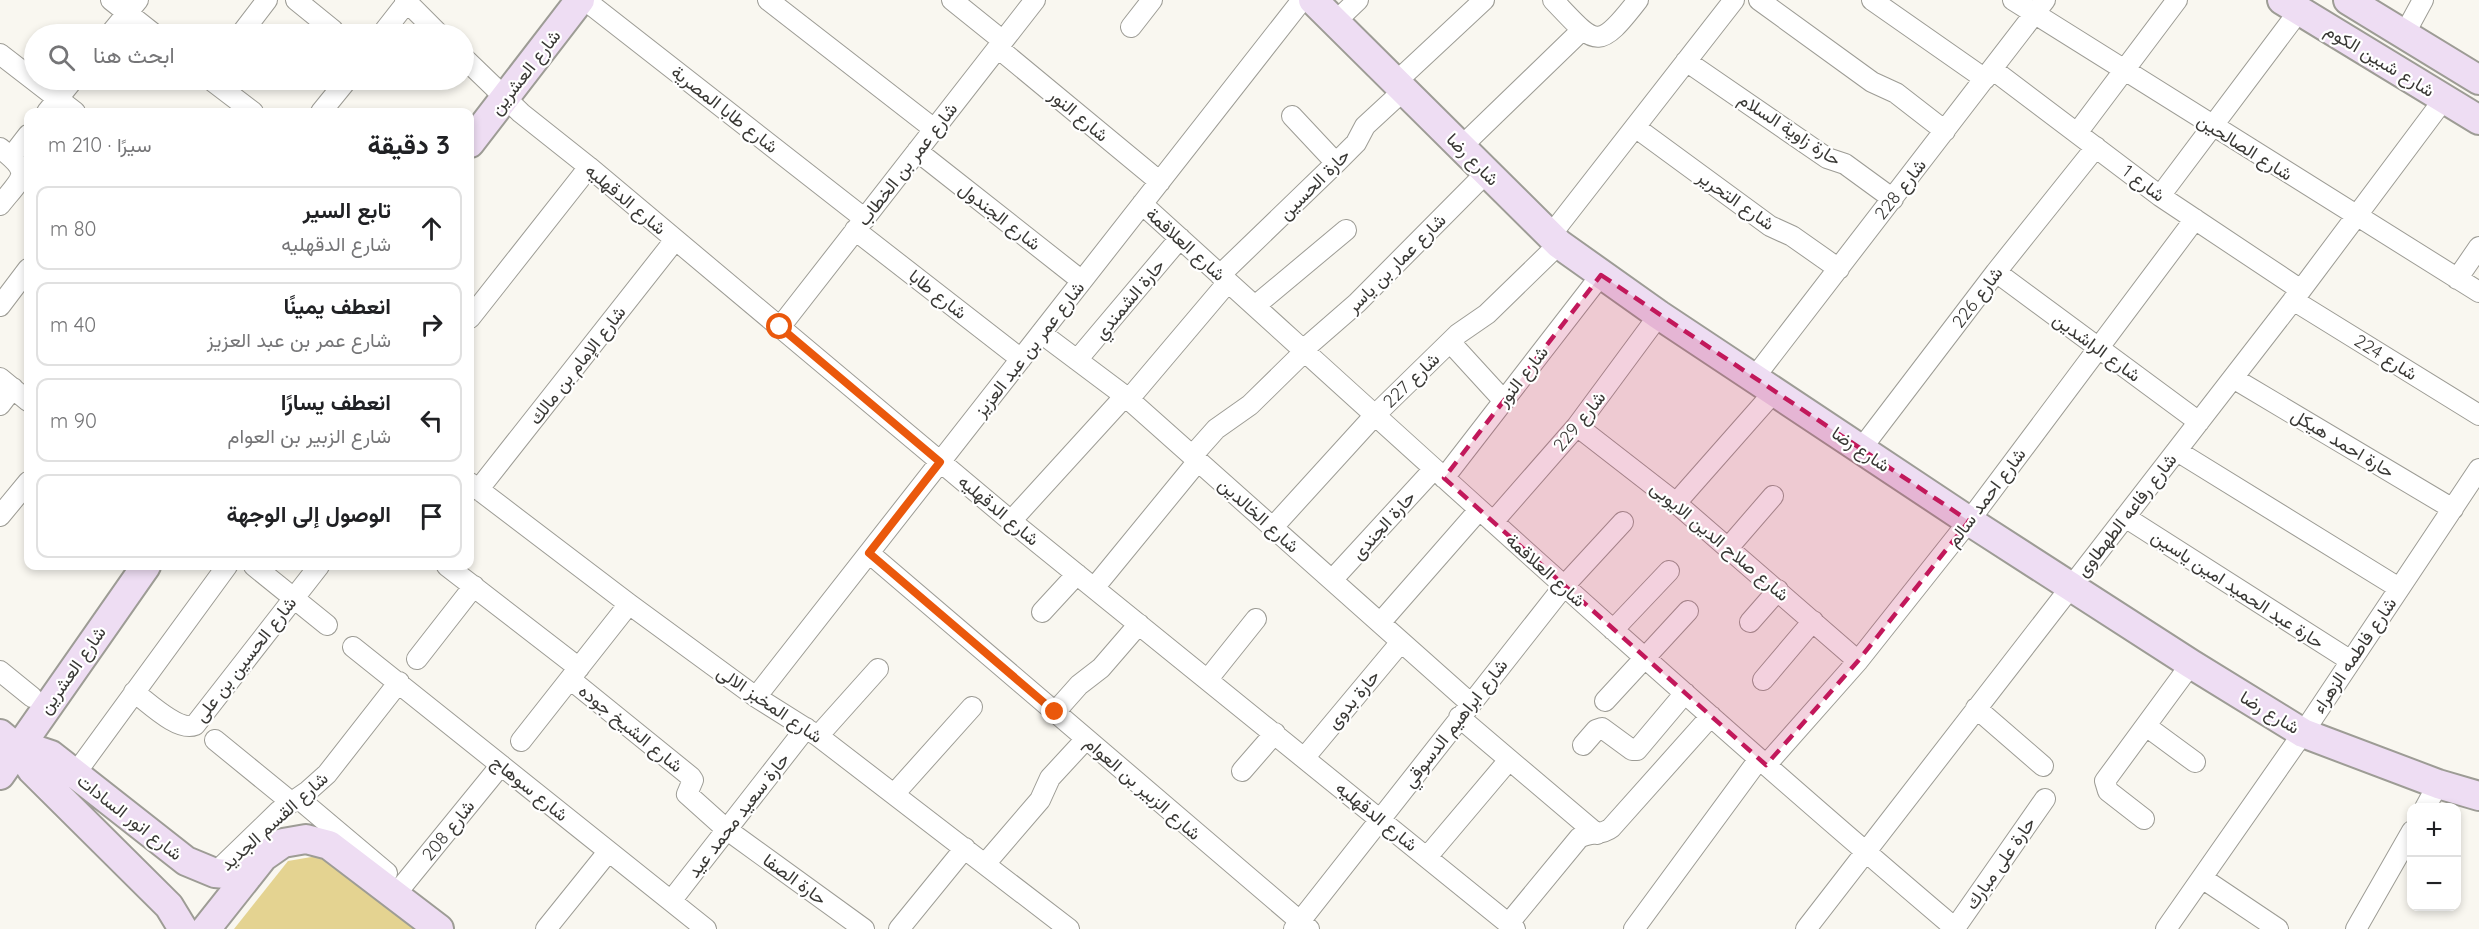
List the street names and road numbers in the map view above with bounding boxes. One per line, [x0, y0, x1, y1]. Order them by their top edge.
street label: شارع شبين الكوم [2320, 18, 2439, 103]
street label: شارع العشرين [484, 25, 566, 120]
street label: شارع طابا المصرية [666, 60, 783, 159]
street label: شارع النور [1043, 83, 1113, 147]
street label: حارة زاوية السلام [1734, 87, 1846, 172]
street label: شارع عمر بن الخطاب [852, 98, 963, 231]
street label: شارع الصالحين [2192, 109, 2297, 186]
street label: شارع رضا [1441, 128, 1504, 191]
street label: حارة الحسين [1273, 143, 1355, 225]
street label: شارع 228 [1869, 154, 1932, 225]
street label: شارع الدقهليه [580, 158, 671, 240]
street label: شارع 1 [2117, 159, 2170, 207]
street label: شارع التحرير [1691, 164, 1779, 236]
street label: شارع الجندول [954, 177, 1046, 256]
street label: شارع العلاقمة [1141, 202, 1231, 287]
street label: شارع عمار بن ياسر [1341, 208, 1451, 319]
street label: حارة الشمندي [1089, 254, 1172, 347]
street label: شارع 226 [1947, 262, 2008, 333]
street label: شارع طابا [904, 264, 972, 325]
street label: شارع عمر بن عبد العزيز [968, 277, 1090, 423]
street label: شارع الإمام بن مالك [523, 301, 631, 430]
street label: شارع الراشدين [2048, 307, 2146, 387]
street label: شارع 224 [2350, 329, 2422, 386]
street label: شارع النور [1491, 341, 1554, 412]
street label: شارع 227 [1378, 347, 1445, 413]
street label: شارع 229 [1548, 386, 1611, 457]
street label: حارة احمد هيكل [2287, 403, 2399, 483]
street label: شارع رضا [1827, 421, 1895, 478]
street label: شارع احمد سالم [1941, 443, 2031, 552]
street label: شارع رفاعه الطهطاوى [2071, 449, 2182, 582]
street label: شارع الدقهليه [953, 469, 1044, 551]
street label: شارع الخالدين [1213, 473, 1304, 558]
street label: شارع صلاح الدين الايوبى [1645, 476, 1794, 607]
street label: حارة الجندى [1346, 486, 1420, 564]
street label: حارة عبد الحميد امين ياسين [2147, 525, 2329, 653]
street label: شارع العلاقمة [1501, 528, 1591, 613]
street label: شارع الحسين بن على [189, 592, 302, 727]
street label: شارع فاطمه الزهراء [2307, 593, 2402, 718]
street label: شارع العشرين [33, 622, 112, 719]
street label: شارع ابراهيم الدسوقي [1398, 654, 1516, 794]
street label: شارع المخبز الالى [712, 660, 827, 749]
street label: حارة بدوى [1322, 665, 1384, 733]
street label: شارع الشيخ جوده [574, 679, 688, 778]
street label: شارع رضا [2235, 685, 2304, 740]
street label: شارع الزبير بن العوام [1079, 731, 1206, 846]
street label: حارة سعيد محمد عيد [682, 748, 794, 882]
street label: شارع سوهاج [486, 750, 573, 827]
street label: شارع القسم الجديد [215, 767, 333, 876]
street label: شارع انور السادات [72, 769, 187, 866]
street label: شارع الدقهليه [1331, 776, 1423, 857]
street label: شارع 208 [417, 795, 480, 866]
street label: حارة على مبارك [1960, 812, 2040, 914]
street label: حارة الصفا [759, 848, 831, 910]

